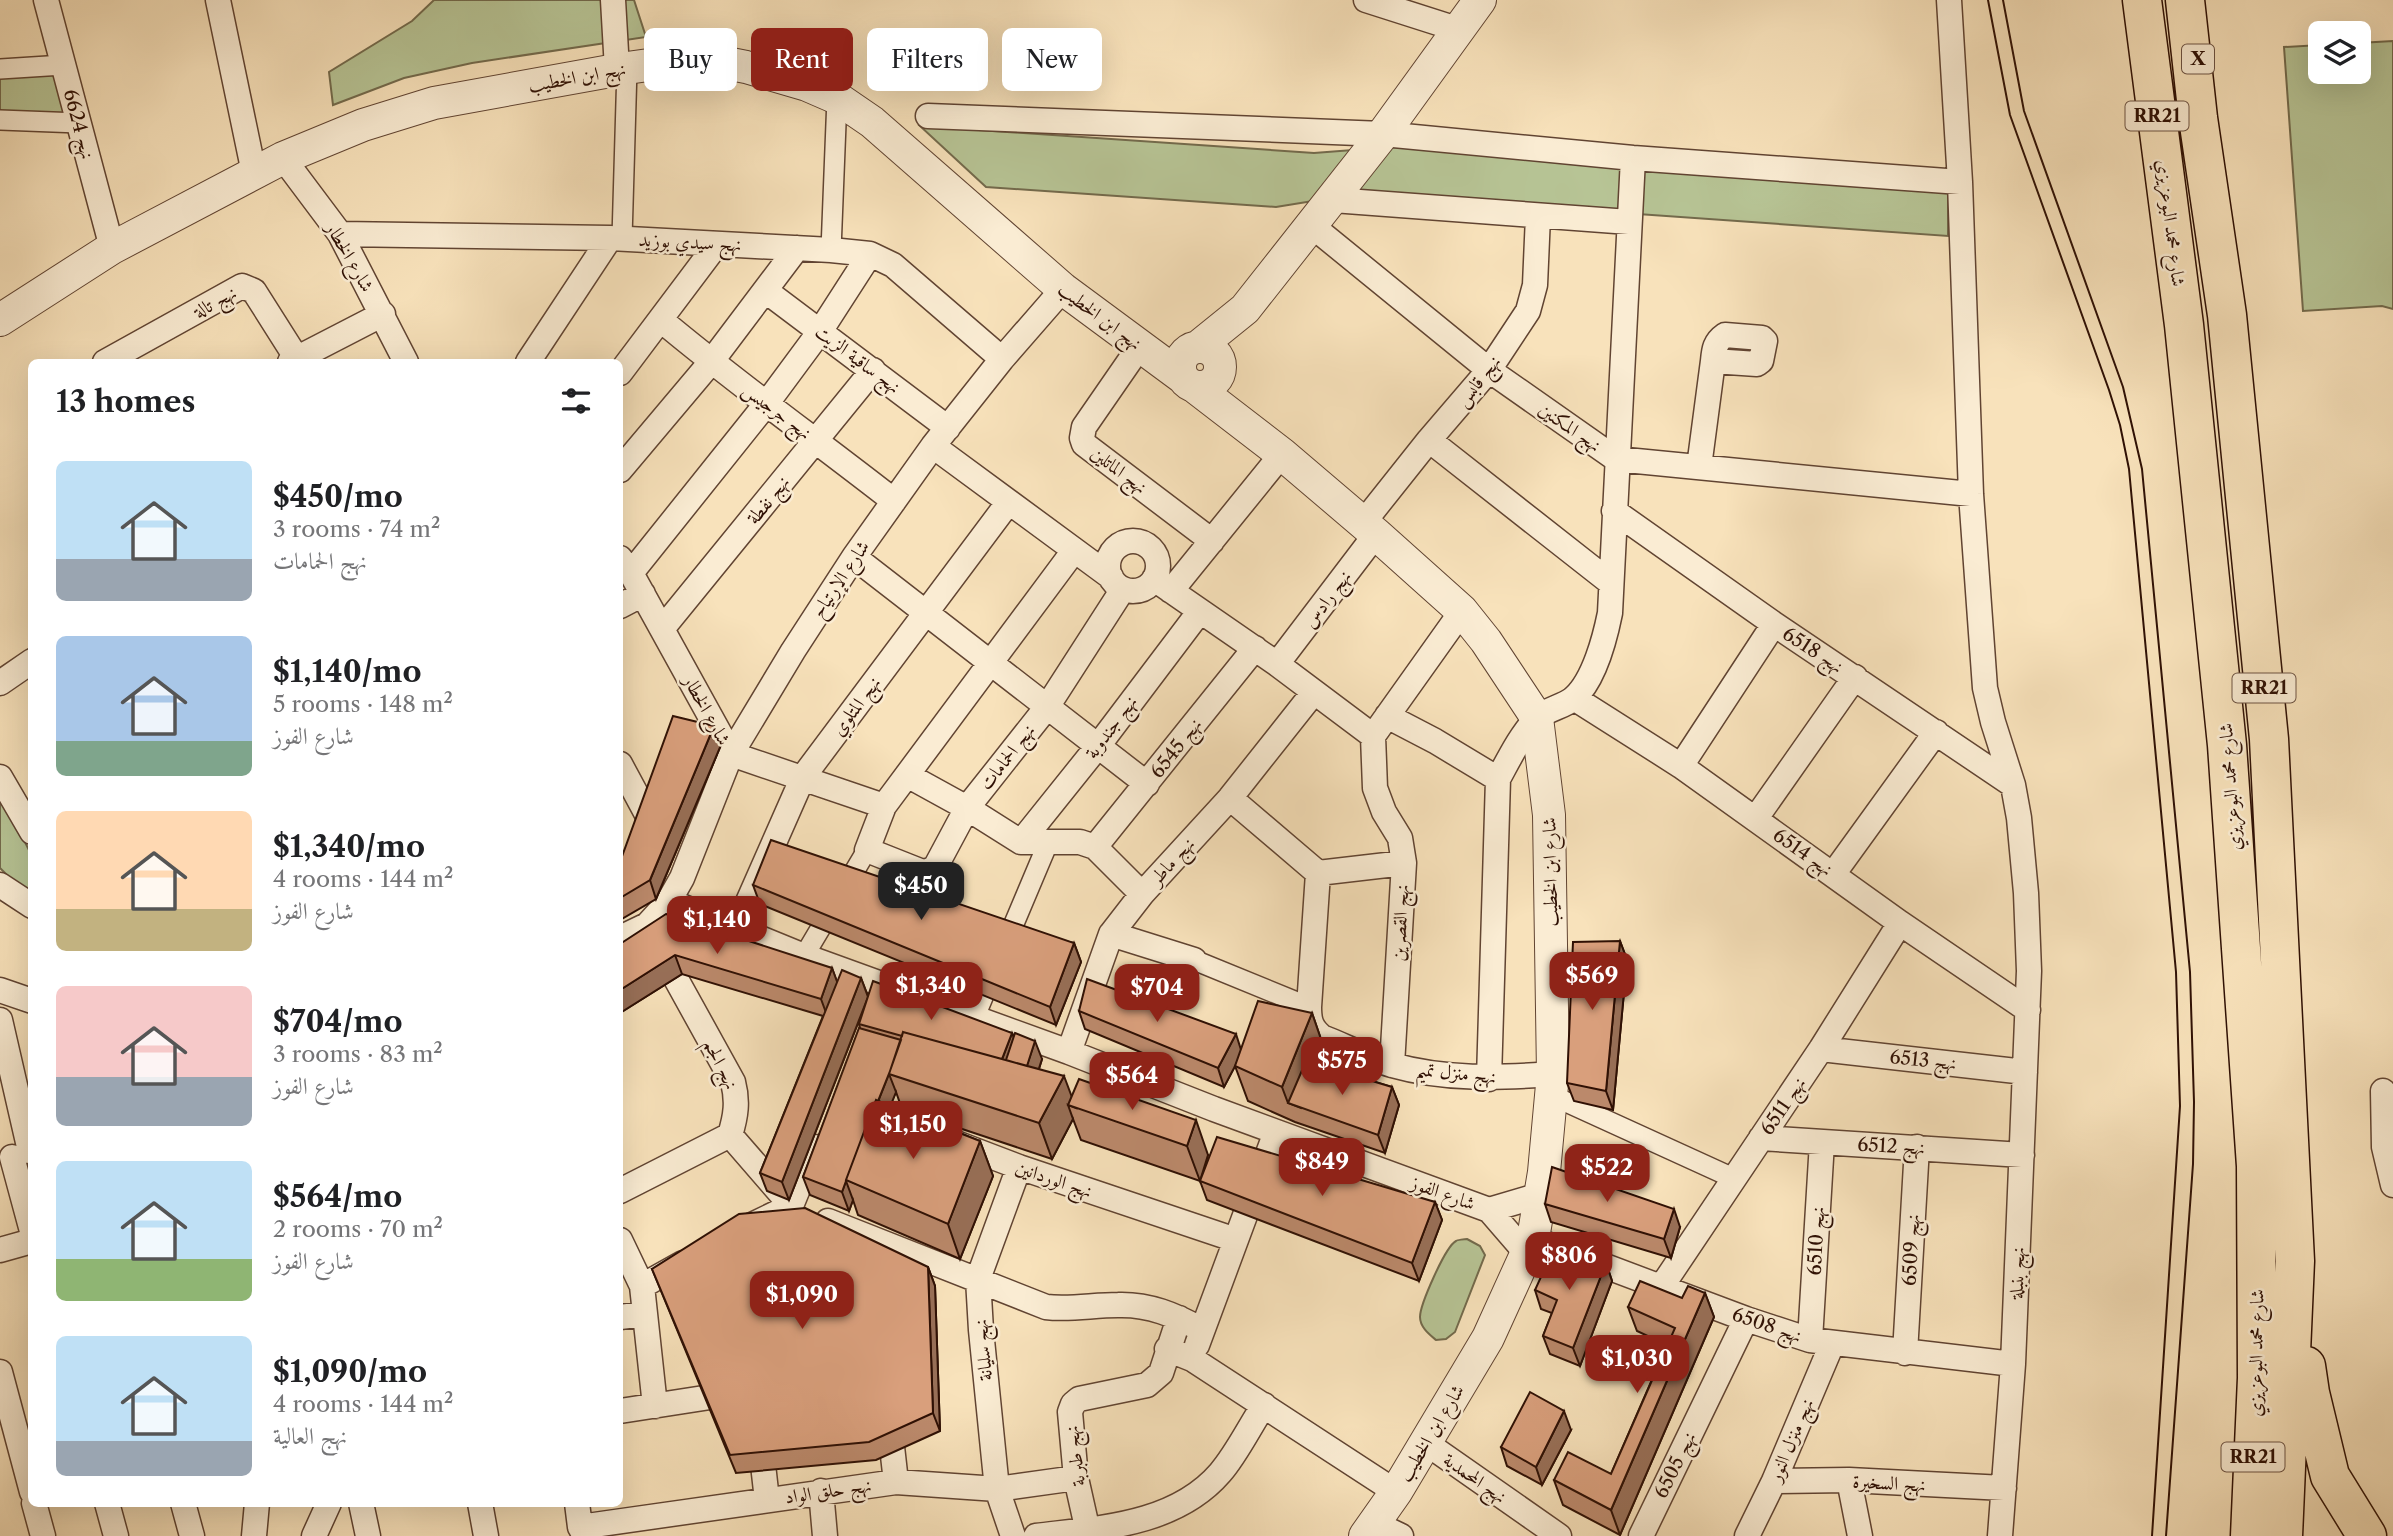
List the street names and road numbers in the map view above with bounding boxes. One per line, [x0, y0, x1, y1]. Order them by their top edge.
road number: X [2182, 44, 2214, 74]
street label: نهج ابن الخطيب [526, 57, 629, 103]
street label: نهج 6624 [53, 87, 99, 163]
road number: RR21 [2126, 102, 2188, 131]
street label: شارع محمد البوعزيزي [2148, 158, 2190, 288]
street label: شارع الخطار [316, 216, 379, 298]
street label: نهج سيدي بوزيد [638, 228, 742, 262]
street label: نهج ابن الخطيب [1050, 277, 1146, 360]
street label: نهج تالة [189, 281, 243, 329]
street label: نهج ساقية الزيت [807, 320, 905, 403]
street label: نهج قابس [1450, 351, 1510, 415]
street label: نهج جرجيس [734, 378, 816, 449]
street label: نهج المكنين [1531, 397, 1606, 462]
street label: نهج الماتلين [1083, 441, 1152, 503]
street label: نهج نفطة [742, 471, 799, 533]
street label: شارع الإرتياح [806, 536, 879, 625]
street label: نهج رادس [1298, 566, 1361, 636]
street label: نهج 6518 [1775, 622, 1848, 683]
street label: شارع الخطار [674, 669, 736, 751]
street label: نهج المتلوي [826, 672, 890, 744]
road number: RR21 [2232, 674, 2296, 702]
street label: نهج جندوبة [1080, 691, 1147, 767]
street label: نهج 6545 [1145, 713, 1211, 786]
street label: نهج الحمامات [974, 719, 1045, 798]
street label: شارع محمد البوعزيزي [2214, 722, 2250, 852]
street label: شارع ابن الخطيب [1538, 817, 1566, 927]
street label: نهج 6514 [1765, 823, 1837, 886]
street label: نهج ماطر [1143, 833, 1204, 895]
street label: نهج القصرين [1386, 884, 1419, 962]
street label: نهج الجم [693, 1035, 743, 1096]
street label: نهج 6513 [1888, 1045, 1958, 1081]
street label: نهج منزل تميم [1414, 1057, 1497, 1097]
street label: نهج 6511 [1755, 1073, 1816, 1143]
street label: نهج 6512 [1856, 1133, 1925, 1165]
street label: نهج الوردانين [1011, 1155, 1095, 1209]
street label: شارع الفوز [1404, 1170, 1478, 1219]
street label: نهج 6510 [1803, 1206, 1835, 1276]
street label: نهج 6509 [1898, 1213, 1930, 1287]
street label: نهج بنبلة [2005, 1246, 2035, 1301]
street label: شارع محمد البوعزيزي [2243, 1289, 2273, 1417]
street label: نهج 6508 [1727, 1302, 1805, 1353]
street label: نهج سليانة [969, 1318, 1003, 1382]
street label: شارع ابن الخطيب [1393, 1380, 1472, 1488]
street label: نهج منزل النور [1762, 1395, 1824, 1489]
street label: نهج طبربة [1060, 1424, 1096, 1488]
street label: نهج 6505 [1649, 1428, 1706, 1505]
road number: RR21 [2222, 1442, 2284, 1472]
street label: نهج المحمدية [1435, 1448, 1511, 1513]
street label: نهج السخيرة [1852, 1470, 1926, 1502]
street label: نهج حلق الواد [783, 1474, 874, 1514]

